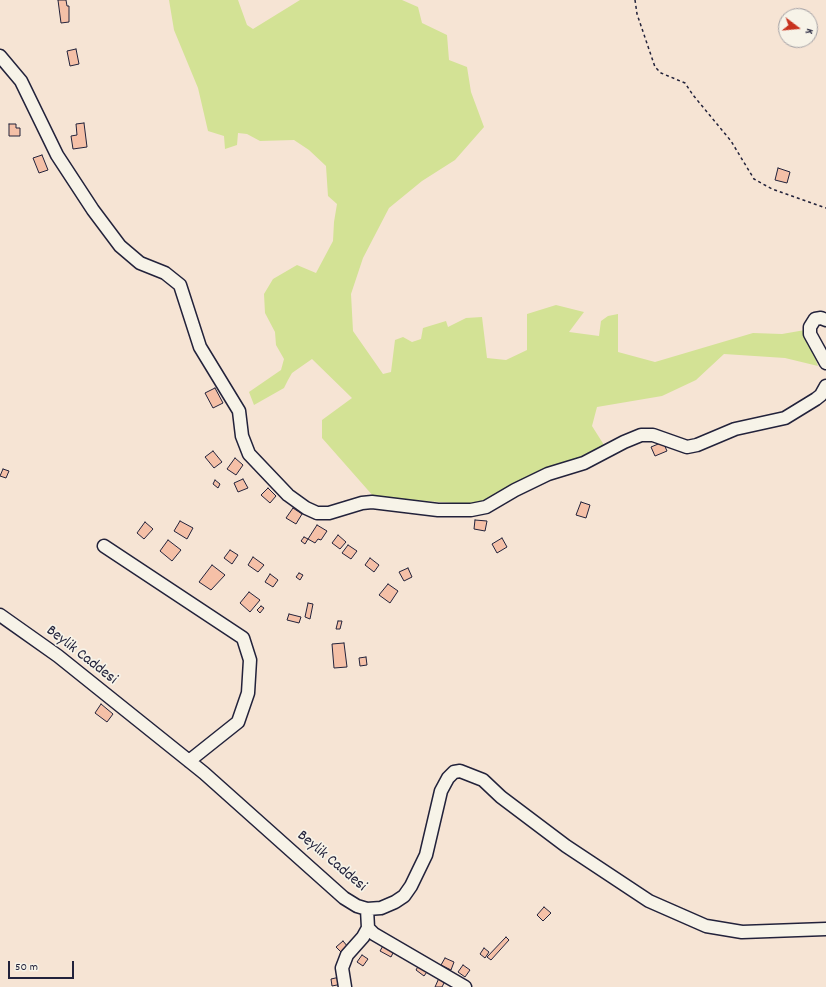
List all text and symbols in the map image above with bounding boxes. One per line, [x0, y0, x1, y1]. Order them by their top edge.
north arrow [778, 8, 818, 48]
text: K [800, 26, 817, 36]
street label: Beylik Caddesi [42, 622, 120, 690]
street label: Beylik Caddesi [292, 827, 370, 897]
scale bar [10, 953, 76, 979]
text: 50 m [15, 959, 38, 976]

